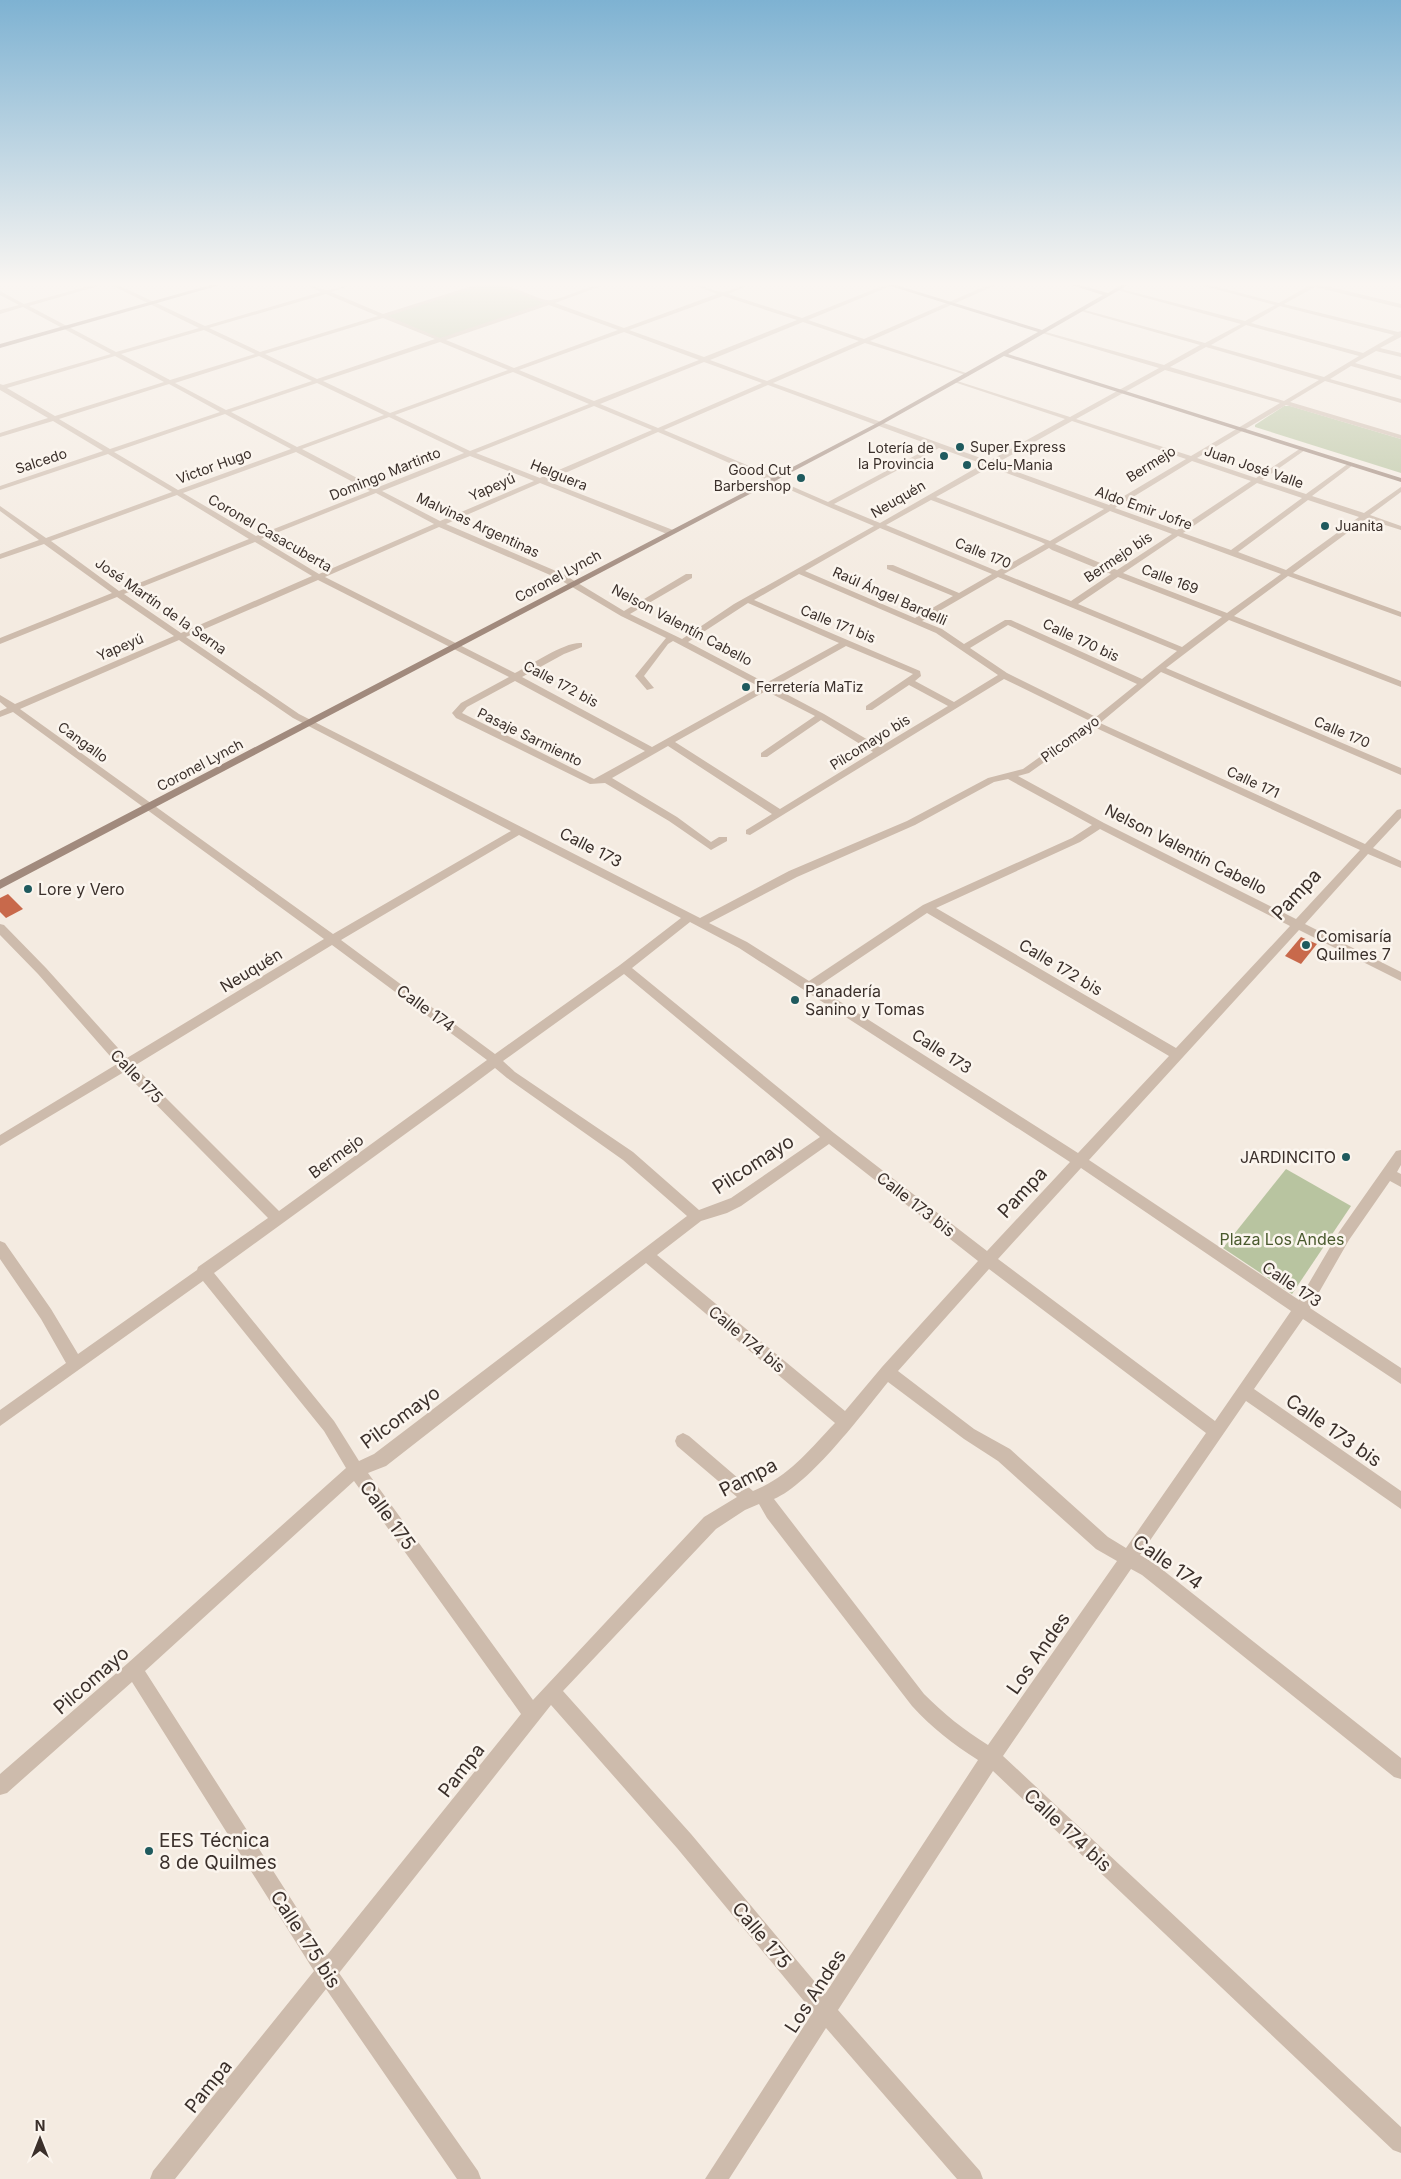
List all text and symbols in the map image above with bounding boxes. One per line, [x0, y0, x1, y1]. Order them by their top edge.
place label: Super Express [970, 438, 1066, 455]
place label: Lotería de la Provincia [858, 439, 934, 472]
marker: Super Express [954, 441, 966, 453]
street label: Bermejo [1123, 442, 1179, 485]
street label: Juan José Valle [1202, 442, 1306, 491]
street label: Domingo Martinto [327, 443, 443, 504]
street label: Salcedo [13, 444, 69, 477]
street label: Victor Hugo [174, 444, 254, 487]
marker: Lotería de la Provincia [938, 450, 950, 462]
street label: Helguera [528, 455, 590, 494]
place label: Celu-Mania [977, 456, 1053, 473]
marker: Celu-Mania [961, 459, 973, 471]
place label: Good Cut Barbershop [714, 461, 791, 494]
street label: Yapeyú [466, 469, 518, 504]
marker: Good Cut Barbershop [795, 472, 807, 484]
street label: Neuquén [867, 476, 928, 521]
street label: Aldo Emir Jofre [1093, 482, 1195, 533]
street label: Malvinas Argentinas [414, 489, 542, 561]
street label: Coronel Casacuberta [205, 490, 335, 575]
place label: Juanita [1335, 517, 1383, 534]
marker: Juanita [1319, 520, 1331, 532]
street label: Bermejo bis [1081, 528, 1155, 586]
street label: Calle 170 [953, 534, 1014, 572]
street label: Coronel Lynch [512, 546, 604, 605]
street label: José Martín de la Serna [92, 554, 230, 657]
street label: Calle 169 [1139, 560, 1201, 597]
street label: Raúl Ángel Bardelli [830, 563, 950, 628]
street label: Nelson Valentín Cabello [609, 580, 755, 669]
street label: Calle 171 bis [798, 601, 878, 646]
street label: Calle 170 bis [1040, 614, 1122, 665]
street label: Yapeyú [94, 629, 146, 664]
street label: Calle 172 bis [521, 657, 602, 710]
place label: Ferretería MaTiz [756, 678, 864, 695]
marker: Ferretería MaTiz [740, 681, 752, 693]
street label: Pasaje Sarmiento [475, 704, 586, 769]
street label: Pilcomayo bis [827, 710, 913, 773]
street label: Pilcomayo [1037, 712, 1102, 765]
street label: Calle 170 [1312, 712, 1373, 751]
street label: Cangallo [55, 718, 112, 766]
street label: Coronel Lynch [154, 735, 246, 794]
street label: Calle 171 [1224, 762, 1282, 801]
street label: Nelson Valentín Cabello [1102, 799, 1270, 899]
street label: Calle 173 [556, 823, 626, 871]
street label: Pampa [1267, 864, 1326, 925]
place label: Lore y Vero [38, 879, 125, 899]
marker: Lore y Vero [22, 883, 34, 895]
place label: Comisaría Quilmes 7 [1316, 926, 1392, 964]
street label: Calle 172 bis [1015, 934, 1107, 1000]
marker: Comisaría Quilmes 7 [1300, 939, 1312, 951]
street label: Neuquén [216, 944, 286, 996]
street label: Calle 174 [393, 980, 459, 1036]
place label: Panadería Sanino y Tomas [805, 981, 925, 1019]
marker: Panadería Sanino y Tomas [789, 994, 801, 1006]
street label: Calle 173 [908, 1024, 976, 1078]
street label: Calle 175 [106, 1045, 168, 1107]
street label: Bermejo [305, 1129, 367, 1183]
street label: Pilcomayo [708, 1130, 798, 1199]
place label: JARDINCITO [1240, 1147, 1336, 1167]
marker: JARDINCITO [1340, 1151, 1352, 1163]
street label: Pampa [993, 1162, 1052, 1223]
street label: Calle 173 bis [873, 1167, 959, 1241]
park label: Plaza Los Andes [1219, 1229, 1345, 1249]
street label: Calle 173 [1258, 1257, 1326, 1311]
street label: Calle 174 bis [705, 1301, 789, 1377]
street label: Pilcomayo [356, 1381, 444, 1454]
street label: Calle 173 bis [1281, 1389, 1386, 1472]
street label: Pampa [715, 1453, 781, 1502]
street label: Calle 175 [355, 1476, 420, 1554]
street label: Calle 174 [1128, 1530, 1207, 1595]
street label: Los Andes [1002, 1608, 1075, 1699]
street label: Pilcomayo [49, 1641, 134, 1719]
street label: Pampa [433, 1739, 490, 1802]
street label: Calle 174 bis [1019, 1784, 1116, 1877]
place label: EES Técnica 8 de Quilmes [159, 1829, 277, 1874]
marker: EES Técnica 8 de Quilmes [143, 1845, 155, 1857]
street label: Calle 175 bis [266, 1886, 346, 1992]
street label: Calle 175 [727, 1897, 796, 1973]
street label: Los Andes [780, 1945, 851, 2037]
street label: Pampa [180, 2055, 237, 2118]
north arrow [15, 2114, 65, 2164]
text: N [35, 2117, 45, 2134]

